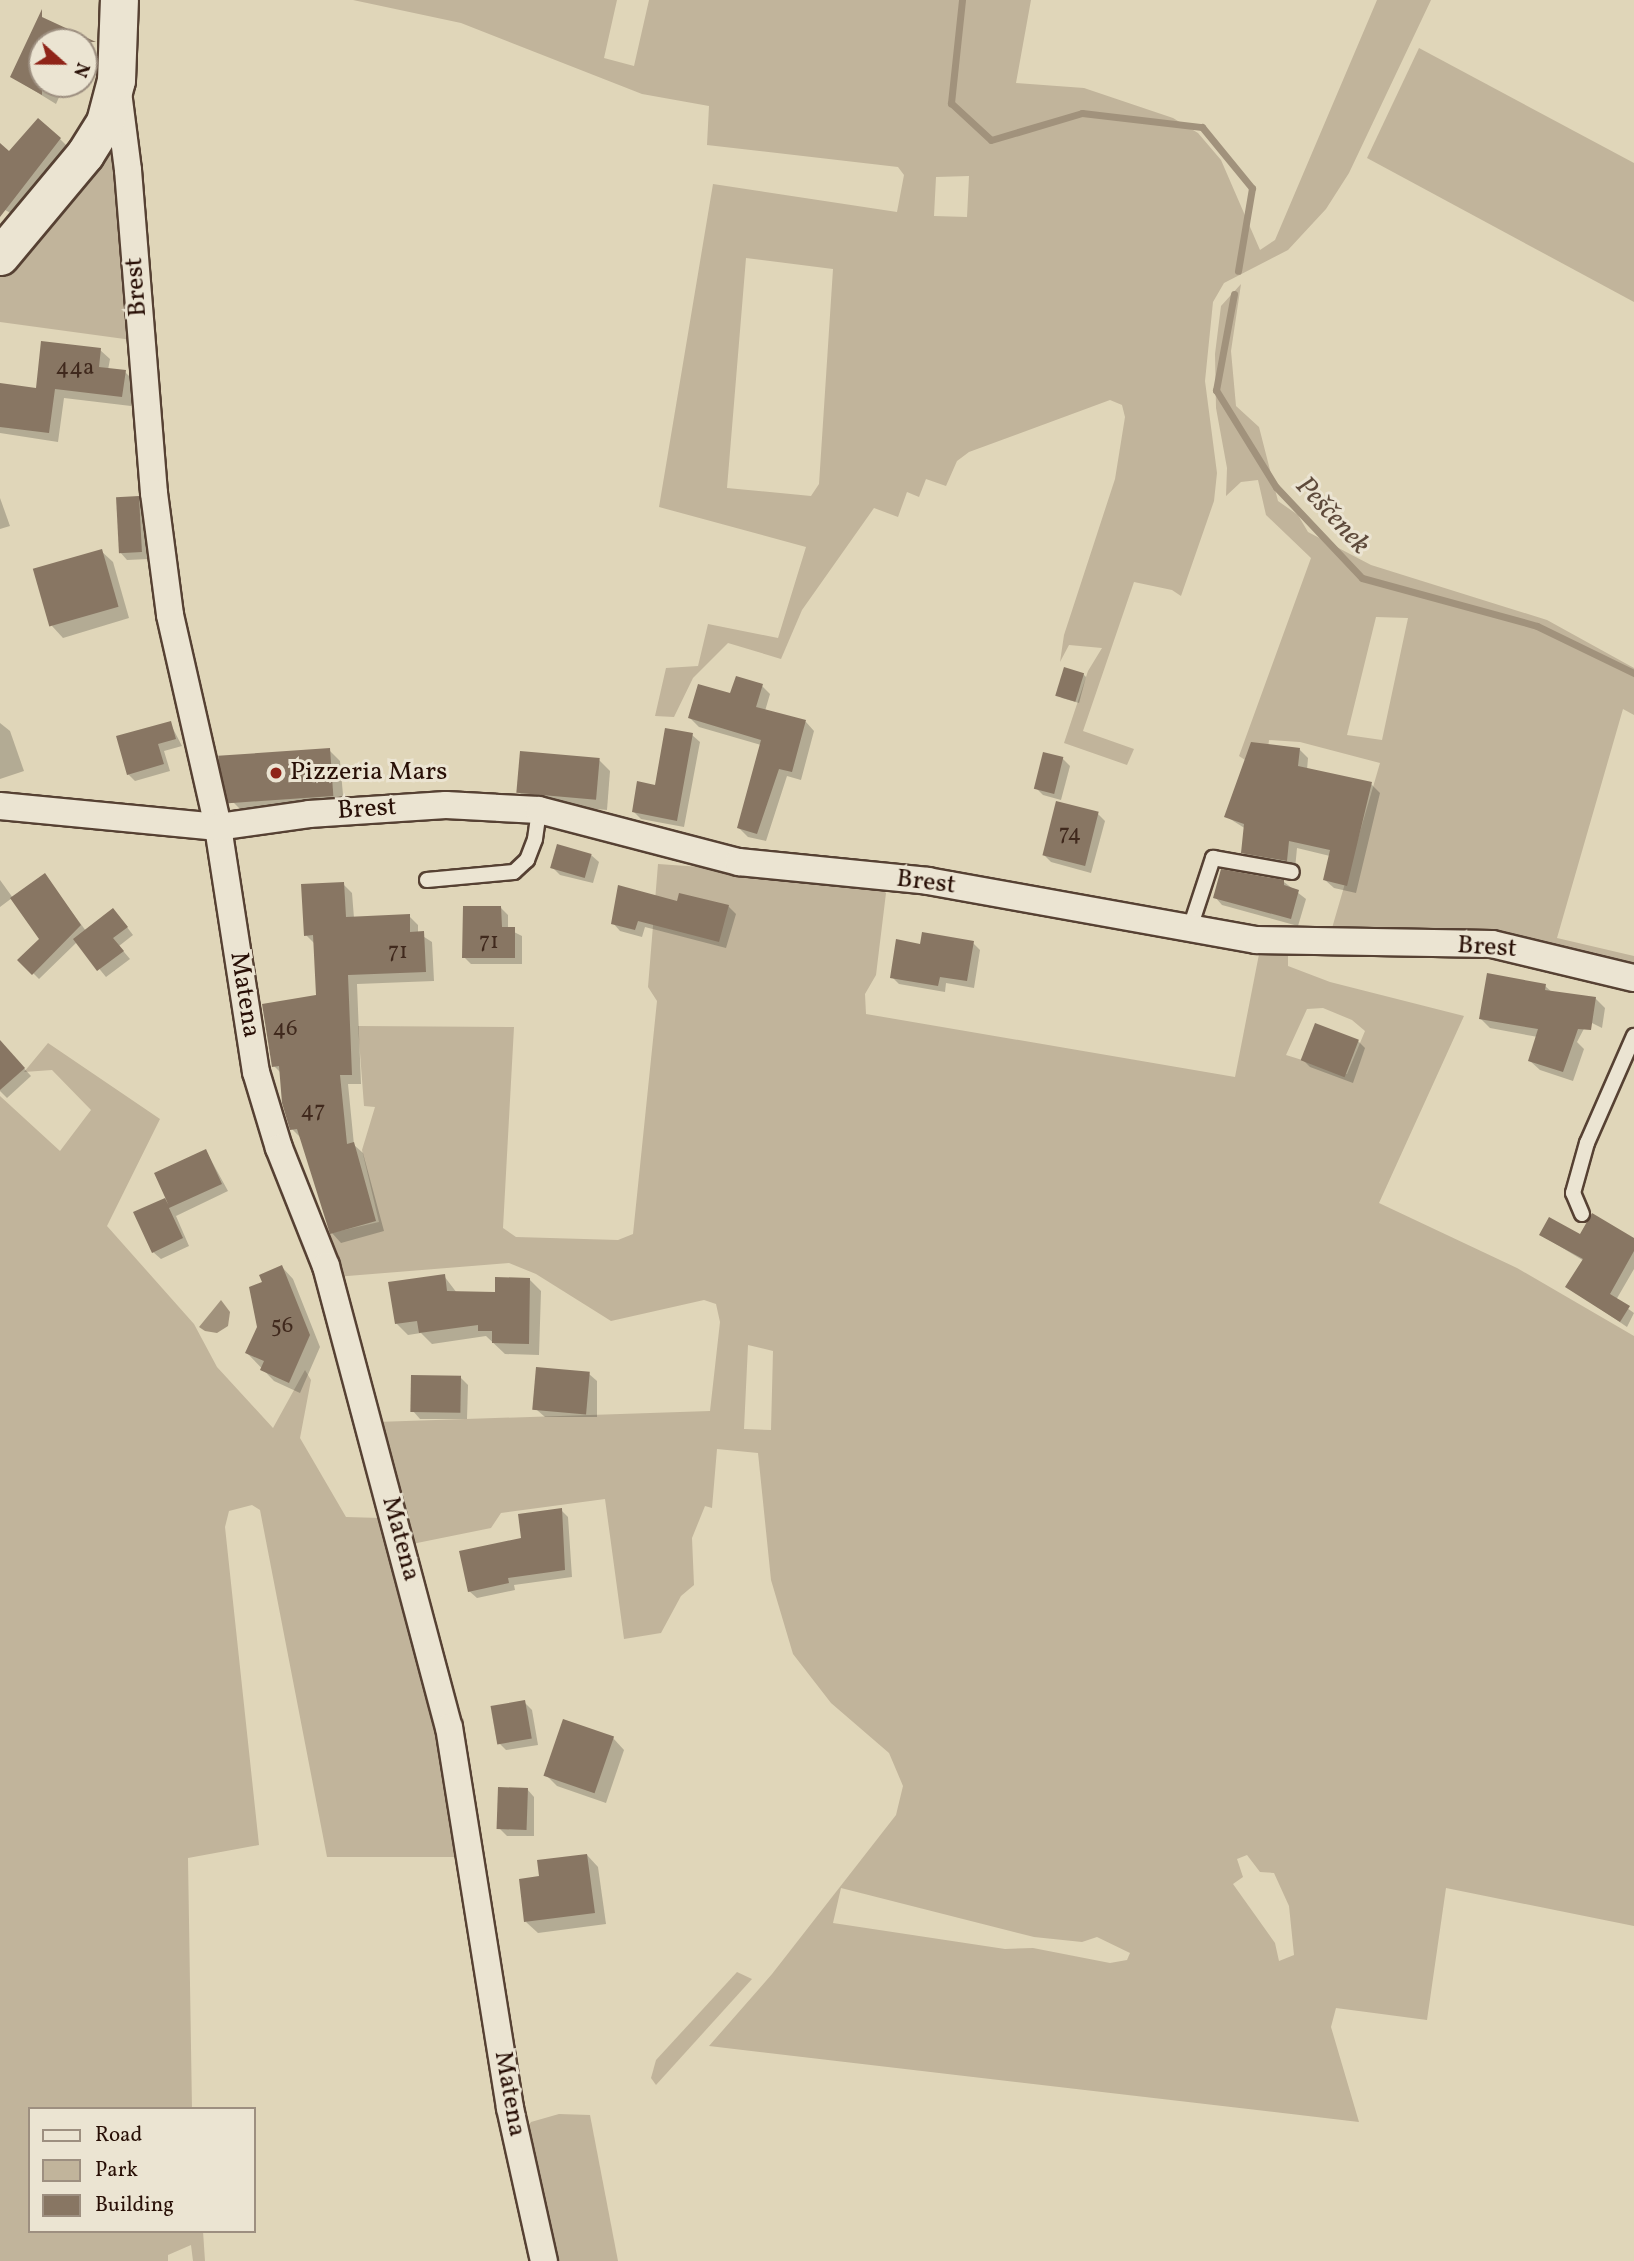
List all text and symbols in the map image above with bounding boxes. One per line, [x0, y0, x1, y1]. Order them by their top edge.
north arrow [28, 28, 98, 98]
text: N [66, 59, 95, 81]
street label: Brest [119, 256, 155, 318]
house number: 44a [56, 354, 94, 382]
water label: Peščenek [1288, 470, 1376, 562]
place label: Pizzeria Mars [290, 757, 447, 789]
marker: Pizzeria Mars [268, 765, 284, 781]
street label: Brest [336, 792, 398, 828]
house number: 74 [1059, 820, 1081, 848]
street label: Brest [894, 864, 958, 902]
house number: 71 [479, 928, 499, 956]
street label: Brest [1456, 930, 1518, 966]
house number: 71 [388, 938, 408, 966]
street label: Matena [222, 950, 266, 1040]
house number: 46 [272, 1015, 298, 1043]
house number: 47 [301, 1097, 325, 1125]
house number: 56 [271, 1312, 293, 1340]
street label: Matena [374, 1493, 426, 1585]
street label: Matena [486, 2049, 532, 2139]
legend [28, 2107, 256, 2233]
text: Road [95, 2121, 142, 2150]
text: Park [95, 2156, 138, 2185]
text: Building [95, 2191, 174, 2220]

